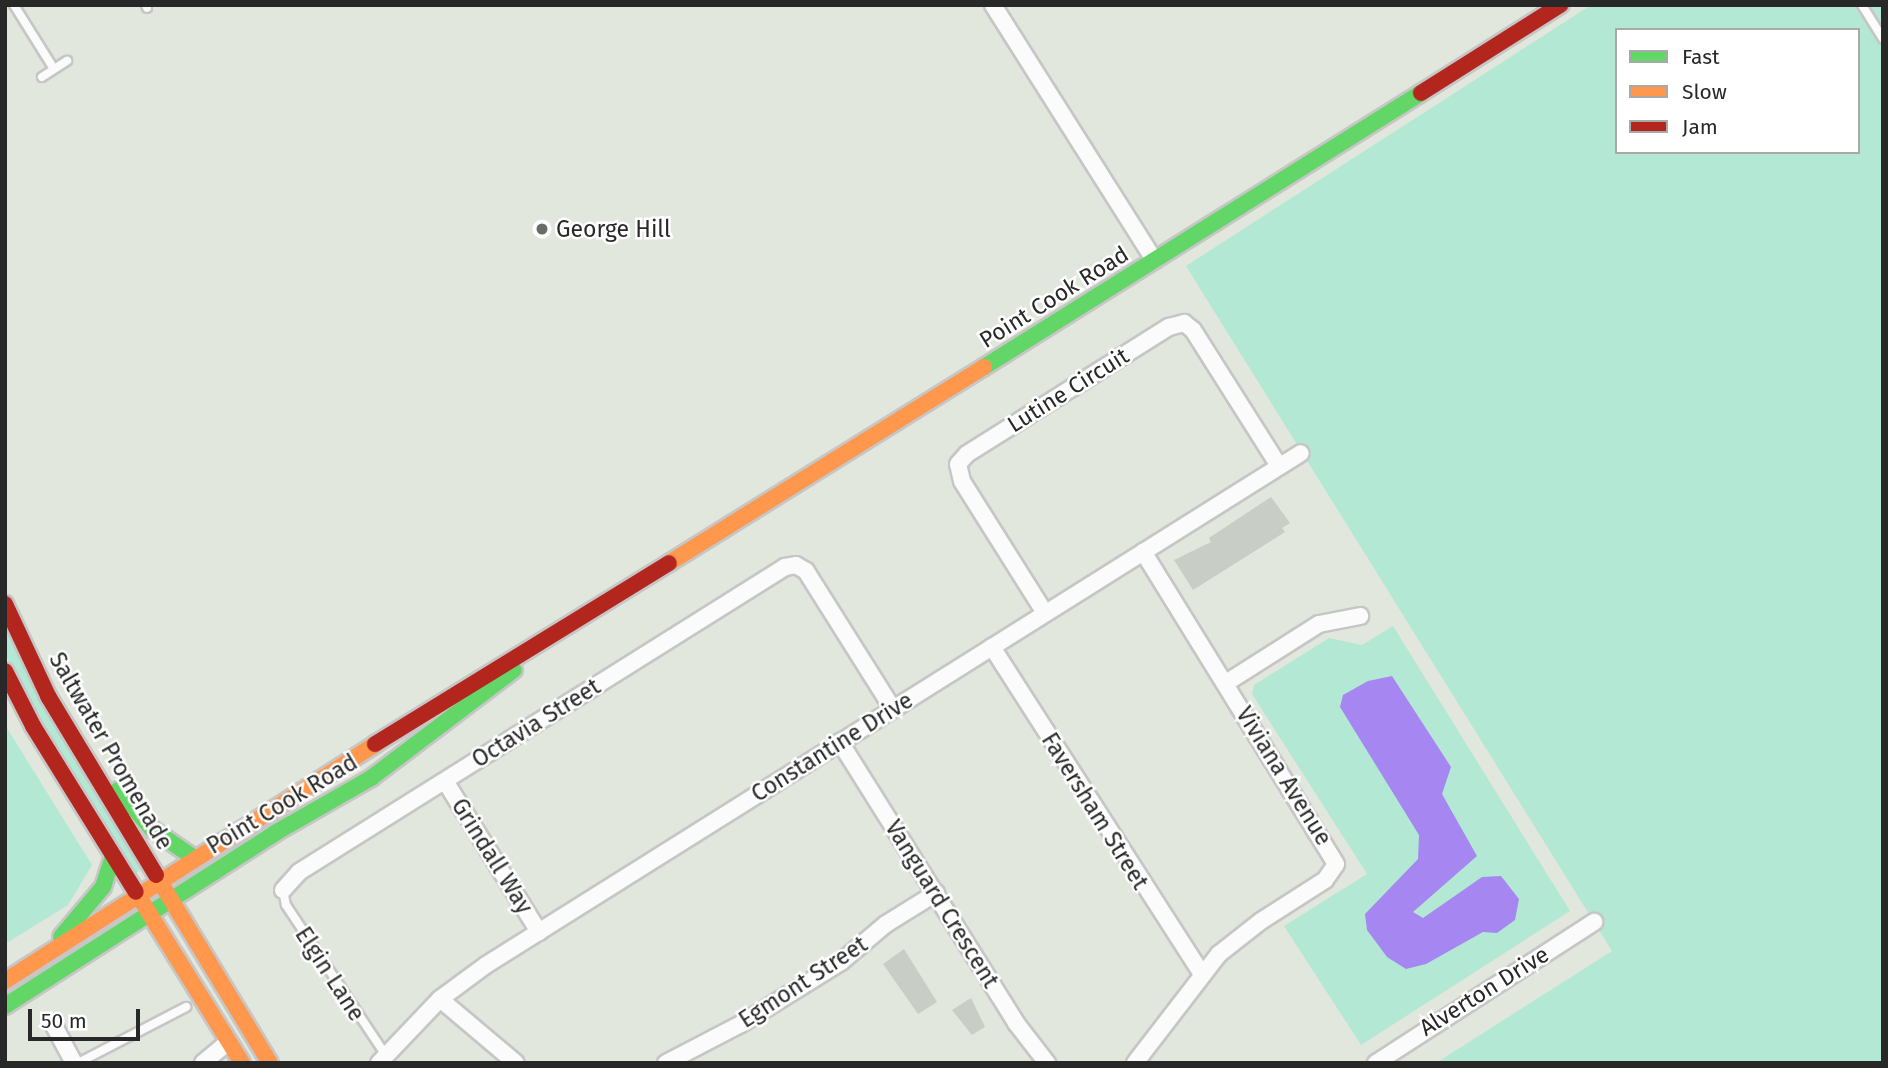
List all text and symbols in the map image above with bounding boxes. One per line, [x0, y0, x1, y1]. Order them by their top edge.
legend [1615, 28, 1860, 154]
text: Fast [1682, 44, 1720, 70]
text: Slow [1682, 79, 1727, 105]
text: Jam [1682, 114, 1718, 140]
place label: George Hill [556, 215, 671, 243]
marker: George Hill [534, 221, 550, 237]
street label: Point Cook Road [974, 240, 1134, 354]
street label: Lutine Circuit [1002, 342, 1134, 438]
street label: Saltwater Promenade [43, 647, 179, 855]
street label: Octavia Street [467, 673, 605, 773]
street label: Constantine Drive [746, 686, 918, 808]
street label: Viviana Avenue [1230, 702, 1338, 850]
street label: Faversham Street [1036, 728, 1154, 894]
street label: Point Cook Road [202, 748, 362, 860]
street label: Grindall Way [446, 793, 538, 919]
street label: Vanguard Crescent [879, 815, 1005, 993]
street label: Elgin Lane [289, 922, 371, 1026]
street label: Egmont Street [734, 930, 872, 1034]
street label: Alverton Drive [1414, 940, 1554, 1042]
scale bar [32, 995, 144, 1038]
text: 50 m [41, 1008, 87, 1034]

